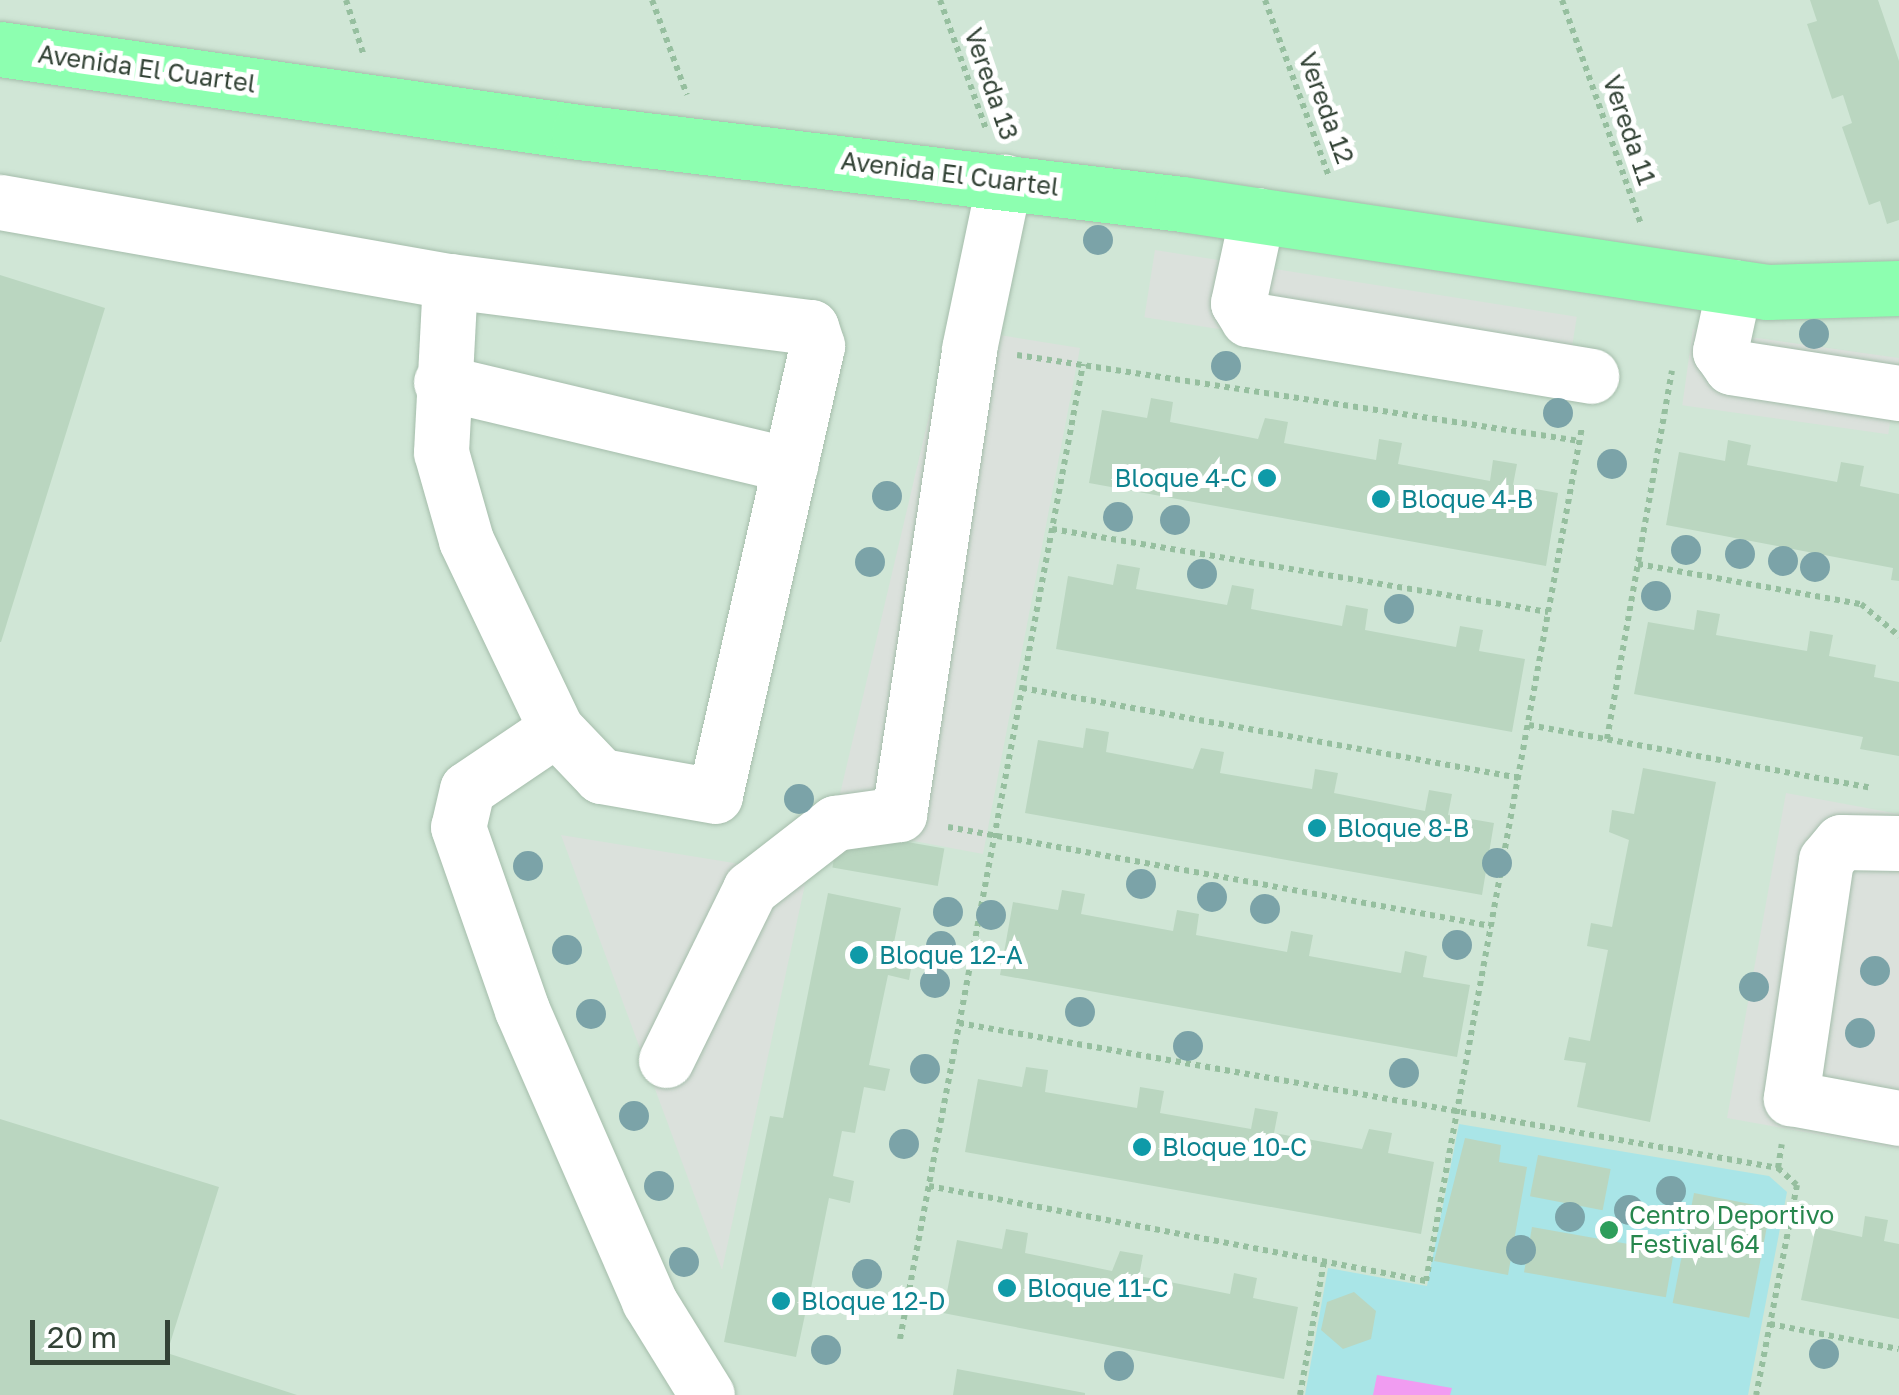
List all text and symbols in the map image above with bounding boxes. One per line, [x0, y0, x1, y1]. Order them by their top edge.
street label: Vereda 13 [958, 24, 1024, 144]
street label: Avenida El Cuartel [36, 39, 258, 99]
street label: Vereda 12 [1292, 48, 1360, 168]
street label: Vereda 11 [1596, 71, 1662, 189]
street label: Avenida El Cuartel [839, 146, 1061, 202]
place label: Bloque 4-C [1115, 463, 1247, 493]
marker: Bloque 4-C [1256, 467, 1278, 489]
place label: Bloque 4-B [1401, 484, 1533, 514]
marker: Bloque 4-B [1370, 488, 1392, 510]
place label: Bloque 8-B [1337, 813, 1469, 843]
marker: Bloque 8-B [1306, 817, 1328, 839]
place label: Bloque 12-A [879, 940, 1023, 970]
marker: Bloque 12-A [848, 944, 870, 966]
place label: Bloque 10-C [1162, 1132, 1307, 1162]
marker: Bloque 10-C [1131, 1136, 1153, 1158]
place label: Centro Deportivo Festival 64 [1629, 1201, 1834, 1260]
marker: Centro Deportivo Festival 64 [1598, 1219, 1620, 1241]
place label: Bloque 11-C [1027, 1273, 1168, 1303]
marker: Bloque 11-C [996, 1277, 1018, 1299]
place label: Bloque 12-D [801, 1286, 945, 1316]
marker: Bloque 12-D [770, 1290, 792, 1312]
scale bar [35, 1300, 175, 1362]
text: 20 m [47, 1319, 117, 1355]

